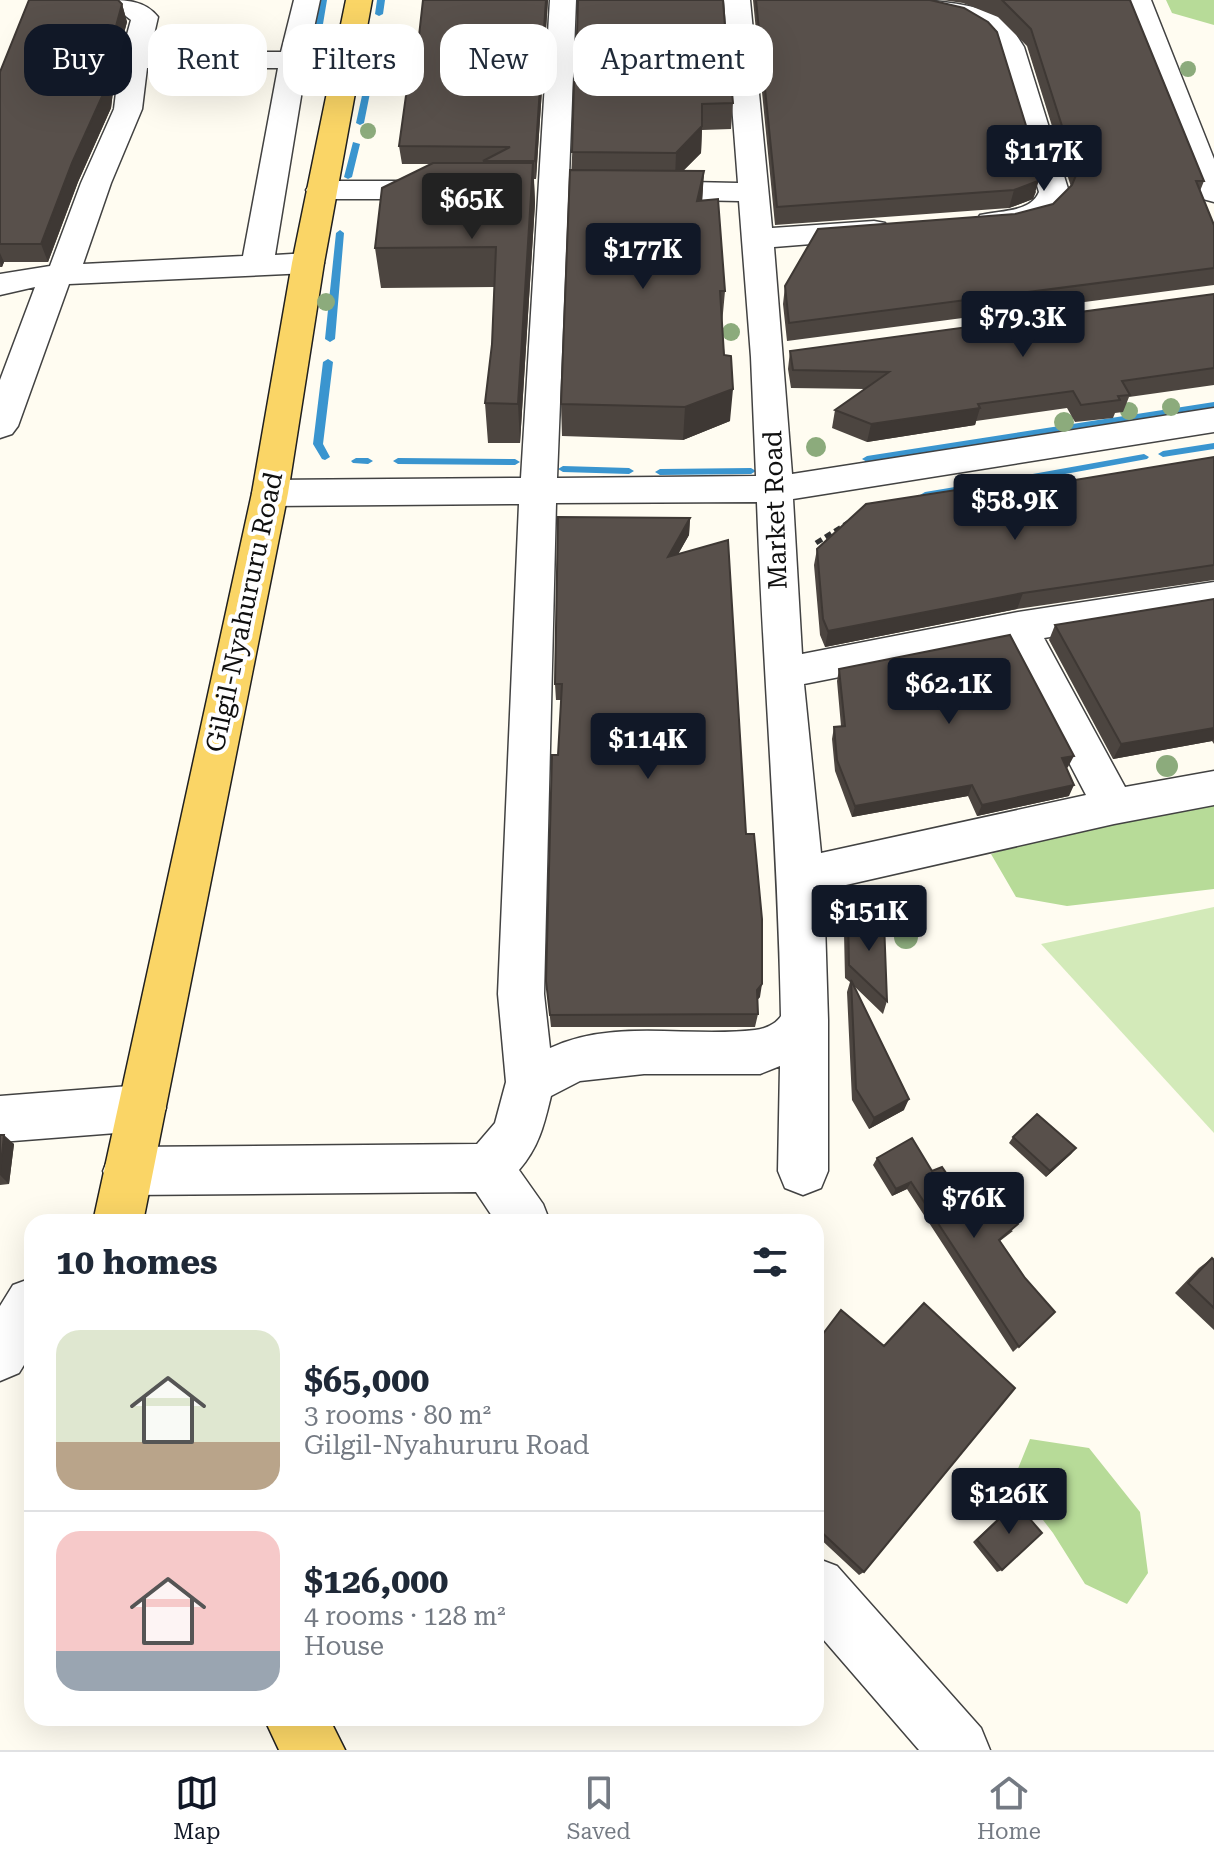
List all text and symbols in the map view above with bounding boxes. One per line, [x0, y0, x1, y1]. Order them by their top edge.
chip: Buy [24, 24, 132, 96]
chip: Rent [148, 24, 267, 96]
chip: Filters [283, 24, 424, 96]
chip: New [440, 24, 557, 96]
chip: Apartment [573, 24, 773, 96]
pin: $117K [988, 125, 1100, 193]
text: $117K [1005, 136, 1083, 166]
pin: $65K [425, 173, 519, 241]
text: $65K [440, 184, 504, 214]
pin: $177K [587, 223, 699, 291]
text: $177K [604, 234, 682, 264]
pin: $79.3K [958, 291, 1088, 359]
text: $79.3K [980, 302, 1066, 332]
street label: Market Road [757, 429, 793, 590]
street label: Gilgil-Nyahururu Road [200, 469, 288, 755]
pin: $58.9K [950, 474, 1080, 542]
text: $58.9K [972, 485, 1058, 515]
pin: $62.1K [884, 658, 1014, 726]
text: $62.1K [906, 669, 992, 699]
pin: $114K [592, 713, 704, 781]
text: $114K [609, 724, 687, 754]
pin: $151K [813, 885, 925, 953]
text: $151K [830, 896, 908, 926]
pin: $76K [927, 1172, 1021, 1240]
text: $76K [942, 1183, 1006, 1213]
icon: filters [748, 1240, 792, 1284]
text: 10 homes [56, 1242, 218, 1282]
text: $65,000 [304, 1360, 429, 1400]
icon: home [120, 1362, 216, 1458]
text: 3 rooms · 80 m² [304, 1400, 491, 1430]
text: Gilgil-Nyahururu Road [304, 1430, 590, 1460]
pin: $126K [953, 1468, 1065, 1536]
text: $126K [970, 1479, 1048, 1509]
text: $126,000 [304, 1561, 448, 1601]
icon: home [120, 1563, 216, 1659]
text: 4 rooms · 128 m² [304, 1601, 506, 1631]
text: House [304, 1631, 384, 1661]
tab: Map [173, 1771, 220, 1844]
tab: Saved [567, 1771, 631, 1844]
tab: Home [977, 1771, 1041, 1844]

